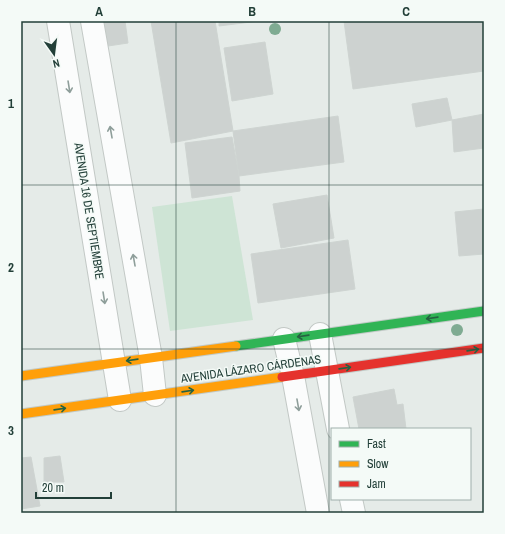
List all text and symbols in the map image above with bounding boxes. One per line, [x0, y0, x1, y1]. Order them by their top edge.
text: A [95, 3, 103, 20]
text: B [248, 3, 256, 20]
text: C [402, 3, 410, 20]
north arrow [34, 34, 74, 74]
text: N [52, 56, 61, 71]
one-way arrow [65, 80, 73, 93]
text: 1 [8, 95, 14, 112]
one-way arrow [107, 126, 115, 139]
street label: AVENIDA 16 DE SEPTIEMBRE [70, 141, 108, 281]
one-way arrow [130, 254, 138, 267]
text: 2 [8, 259, 14, 276]
one-way arrow [100, 291, 108, 304]
one-way arrow [425, 314, 438, 322]
one-way arrow [297, 332, 310, 340]
one-way arrow [466, 346, 479, 354]
street label: AVENIDA LÁZARO CÁRDENAS [179, 351, 323, 387]
one-way arrow [126, 357, 139, 364]
one-way arrow [338, 364, 351, 372]
one-way arrow [181, 387, 194, 395]
one-way arrow [294, 398, 302, 411]
one-way arrow [53, 405, 66, 413]
text: 3 [8, 422, 14, 439]
legend [331, 428, 471, 500]
text: Fast [367, 436, 386, 452]
text: Slow [367, 456, 389, 472]
scale bar [36, 474, 111, 500]
text: Jam [367, 476, 386, 492]
text: 20 m [42, 480, 64, 496]

